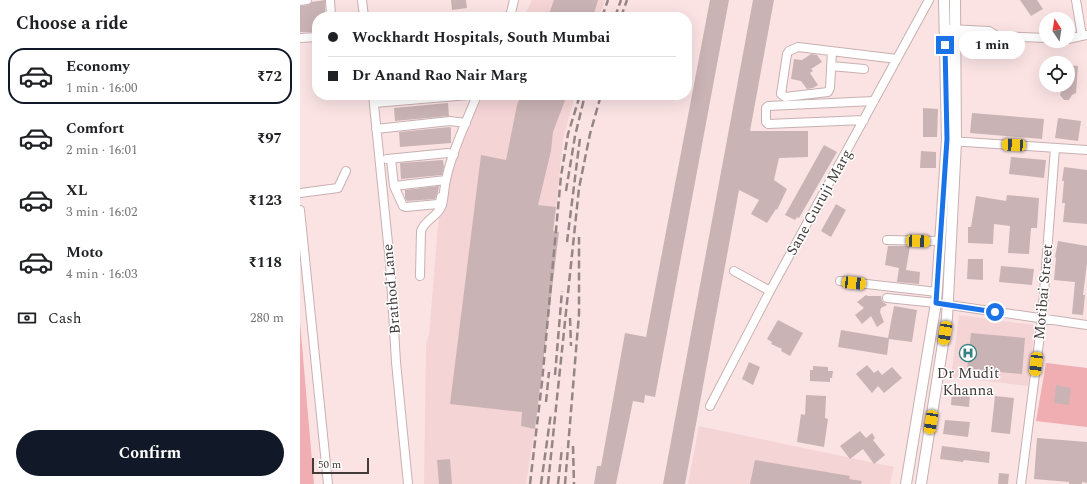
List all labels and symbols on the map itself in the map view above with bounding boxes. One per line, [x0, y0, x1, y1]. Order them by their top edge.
north arrow [1039, 12, 1075, 48]
callout: 1 min [959, 31, 1025, 59]
route end [936, 36, 954, 54]
car [1002, 138, 1026, 152]
street label: Sane Guruji Marg [781, 145, 858, 260]
car [906, 235, 930, 247]
street label: Brathod Lane [376, 243, 407, 335]
street label: Motibai Street [1028, 243, 1059, 341]
car [841, 276, 867, 290]
route start [986, 303, 1004, 321]
car [937, 320, 953, 346]
hospital icon: Dr Mudit Khanna [958, 343, 978, 363]
car [1029, 351, 1043, 377]
place label: Dr Mudit Khanna [937, 362, 999, 402]
car [923, 409, 939, 435]
scale bar [312, 456, 369, 475]

